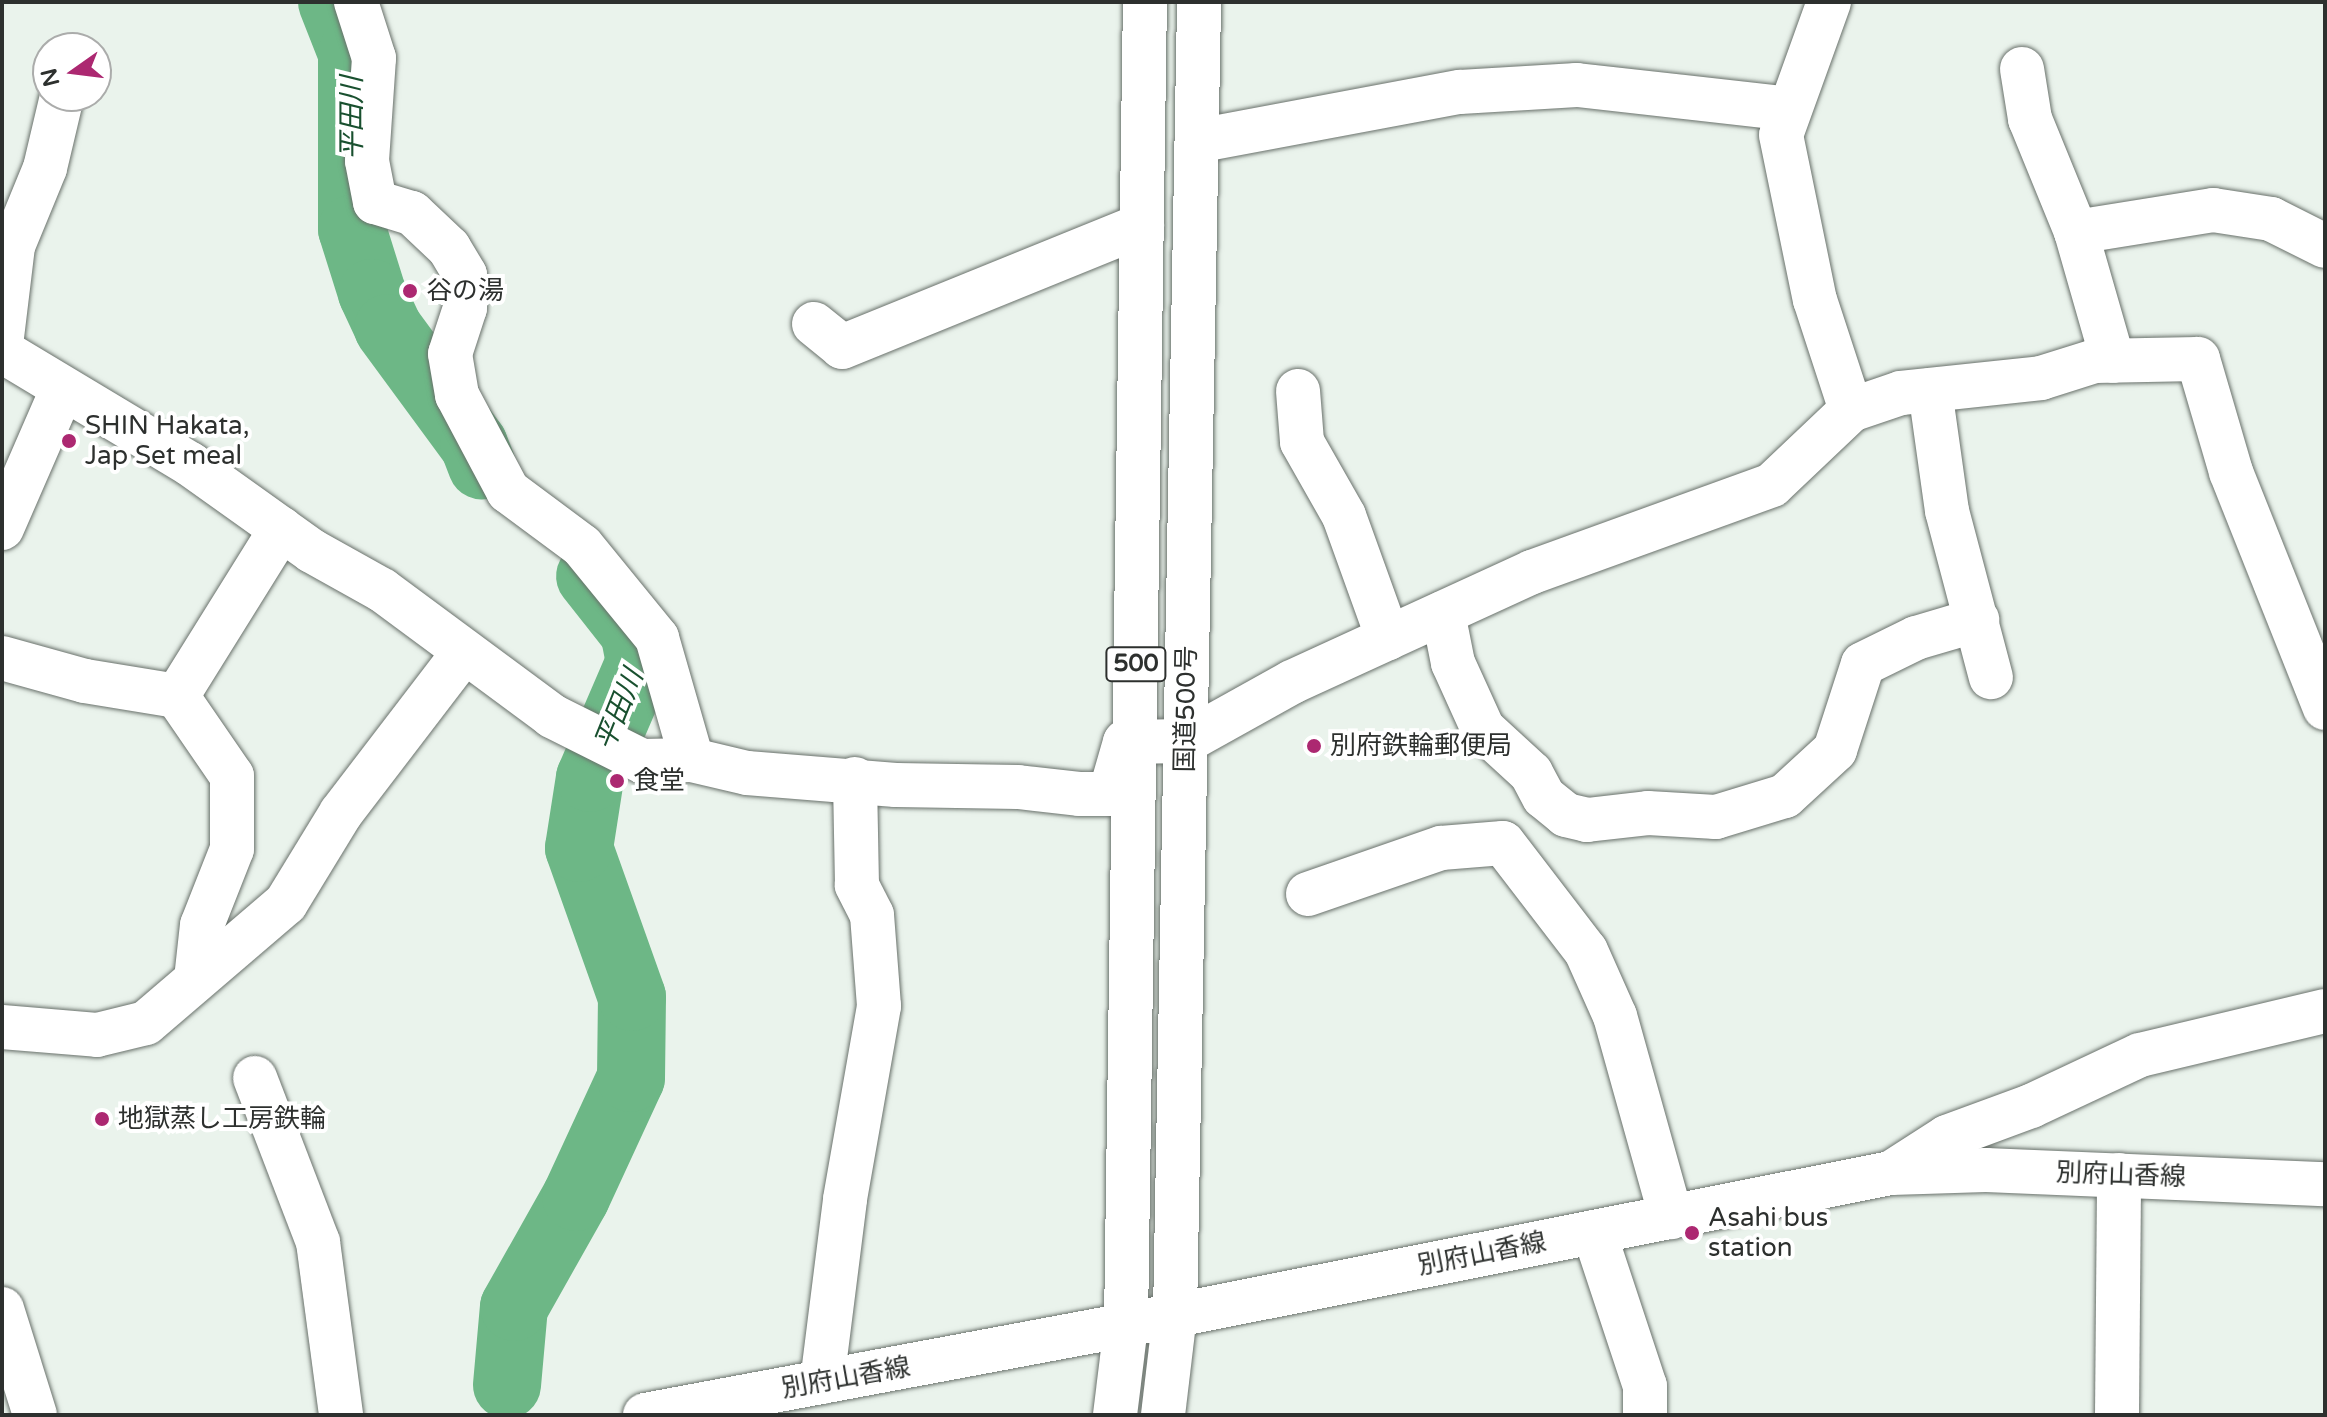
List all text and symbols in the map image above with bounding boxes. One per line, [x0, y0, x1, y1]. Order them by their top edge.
north arrow [32, 32, 112, 112]
text: N [36, 66, 65, 89]
water label: 平田川 [335, 76, 369, 160]
place label: 谷の湯 [426, 275, 504, 307]
marker: 谷の湯 [401, 282, 419, 300]
place label: SHIN Hakata, Jap Set meal [85, 410, 249, 472]
marker: SHIN Hakata, Jap Set meal [60, 432, 78, 450]
road number: 500 [1104, 644, 1168, 684]
street label: 国道500号 [1169, 645, 1203, 773]
water label: 平田川 [588, 665, 650, 755]
place label: 別府鉄輪郵便局 [1330, 730, 1512, 762]
marker: 別府鉄輪郵便局 [1305, 737, 1323, 755]
place label: 食堂 [633, 765, 685, 797]
marker: 食堂 [608, 772, 626, 790]
place label: 地獄蒸し工房鉄輪 [118, 1103, 326, 1135]
marker: 地獄蒸し工房鉄輪 [93, 1110, 111, 1128]
street label: 別府山香線 [2055, 1157, 2187, 1193]
place label: Asahi bus station [1708, 1202, 1828, 1264]
marker: Asahi bus station [1683, 1224, 1701, 1242]
street label: 別府山香線 [1415, 1226, 1549, 1282]
street label: 別府山香線 [779, 1351, 913, 1405]

